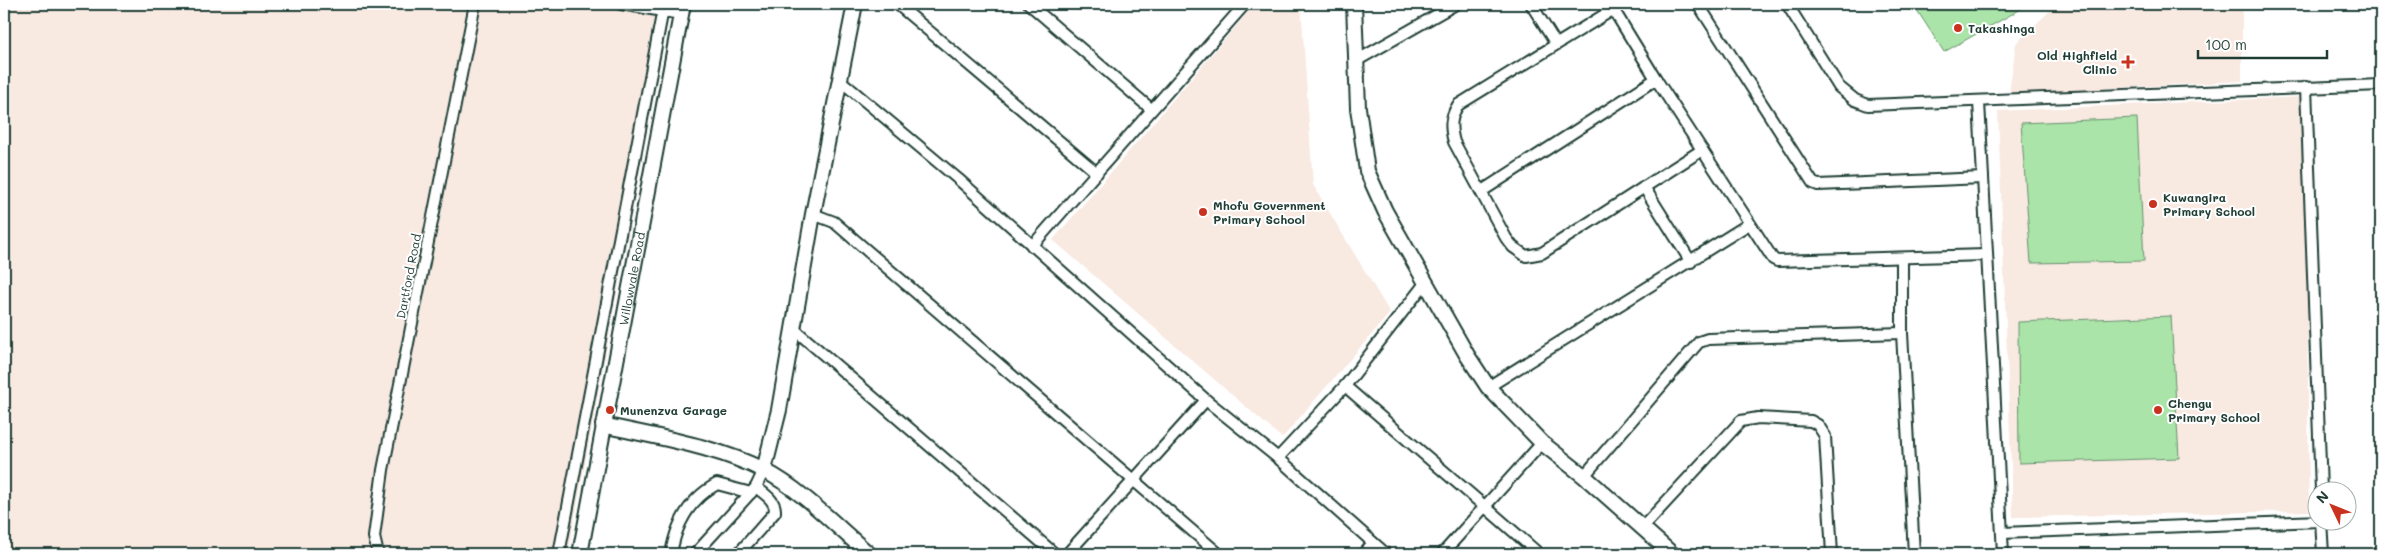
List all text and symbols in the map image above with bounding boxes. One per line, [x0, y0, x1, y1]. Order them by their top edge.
place label: Takashinga [1968, 20, 2035, 36]
marker: Takashinga [1952, 22, 1964, 34]
scale bar [2198, 28, 2326, 60]
text: 100 m [2205, 34, 2247, 54]
place label: Old Highfield Clinic [2037, 47, 2117, 77]
marker: Old Highfield Clinic [2121, 55, 2135, 69]
place label: Kuwangira Primary School [2163, 189, 2255, 219]
place label: Mhofu Government Primary School [1213, 197, 1326, 227]
marker: Kuwangira Primary School [2147, 198, 2159, 210]
marker: Mhofu Government Primary School [1197, 206, 1209, 218]
street label: Willowvale Road [615, 230, 648, 327]
street label: Dartford Road [392, 232, 424, 320]
place label: Chengu Primary School [2168, 395, 2260, 425]
place label: Munenzva Garage [620, 402, 727, 418]
marker: Munenzva Garage [604, 404, 616, 416]
marker: Chengu Primary School [2152, 404, 2164, 416]
north arrow [2308, 480, 2358, 530]
text: N [2312, 486, 2333, 507]

